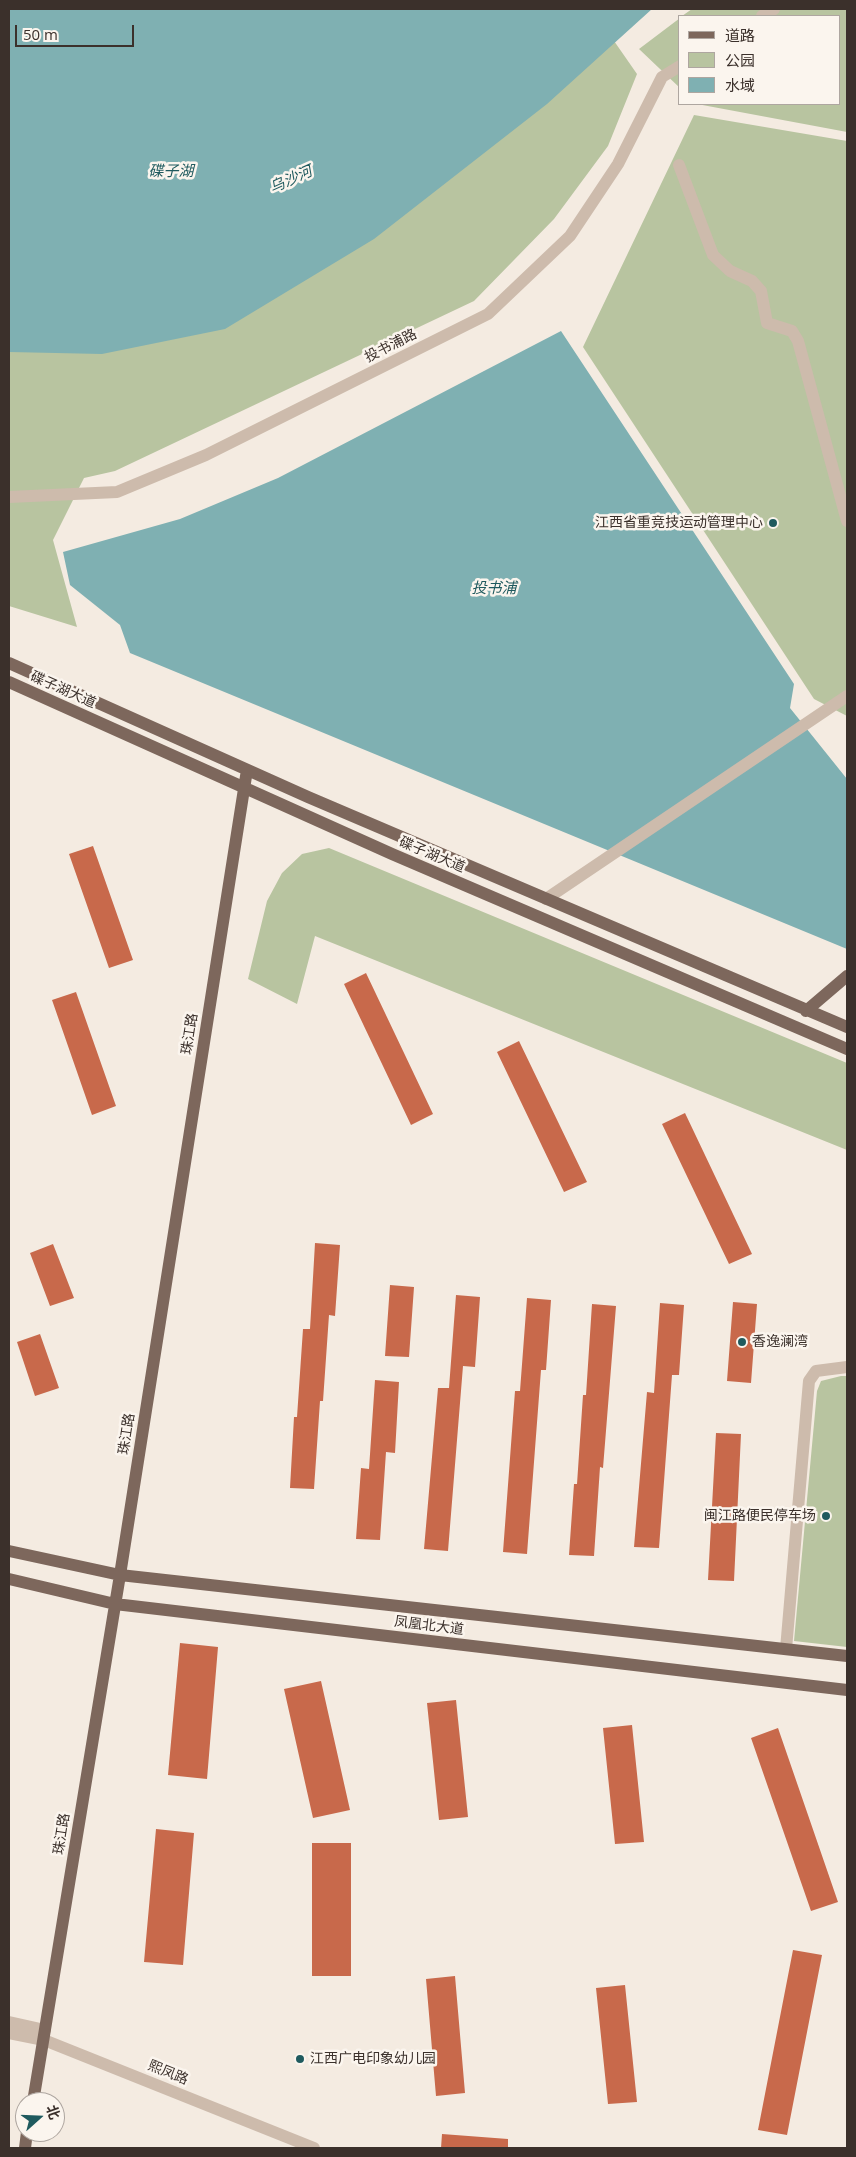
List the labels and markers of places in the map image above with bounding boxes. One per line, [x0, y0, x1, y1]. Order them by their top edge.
place label: 江西省重竞技运动管理中心 [595, 515, 763, 531]
marker: 江西省重竞技运动管理中心 [767, 517, 779, 529]
place label: 香逸澜湾 [752, 1334, 808, 1350]
marker: 香逸澜湾 [736, 1336, 748, 1348]
place label: 闽江路便民停车场 [704, 1508, 816, 1524]
marker: 闽江路便民停车场 [820, 1510, 832, 1522]
place label: 江西广电印象幼儿园 [310, 2051, 436, 2067]
marker: 江西广电印象幼儿园 [294, 2053, 306, 2065]

